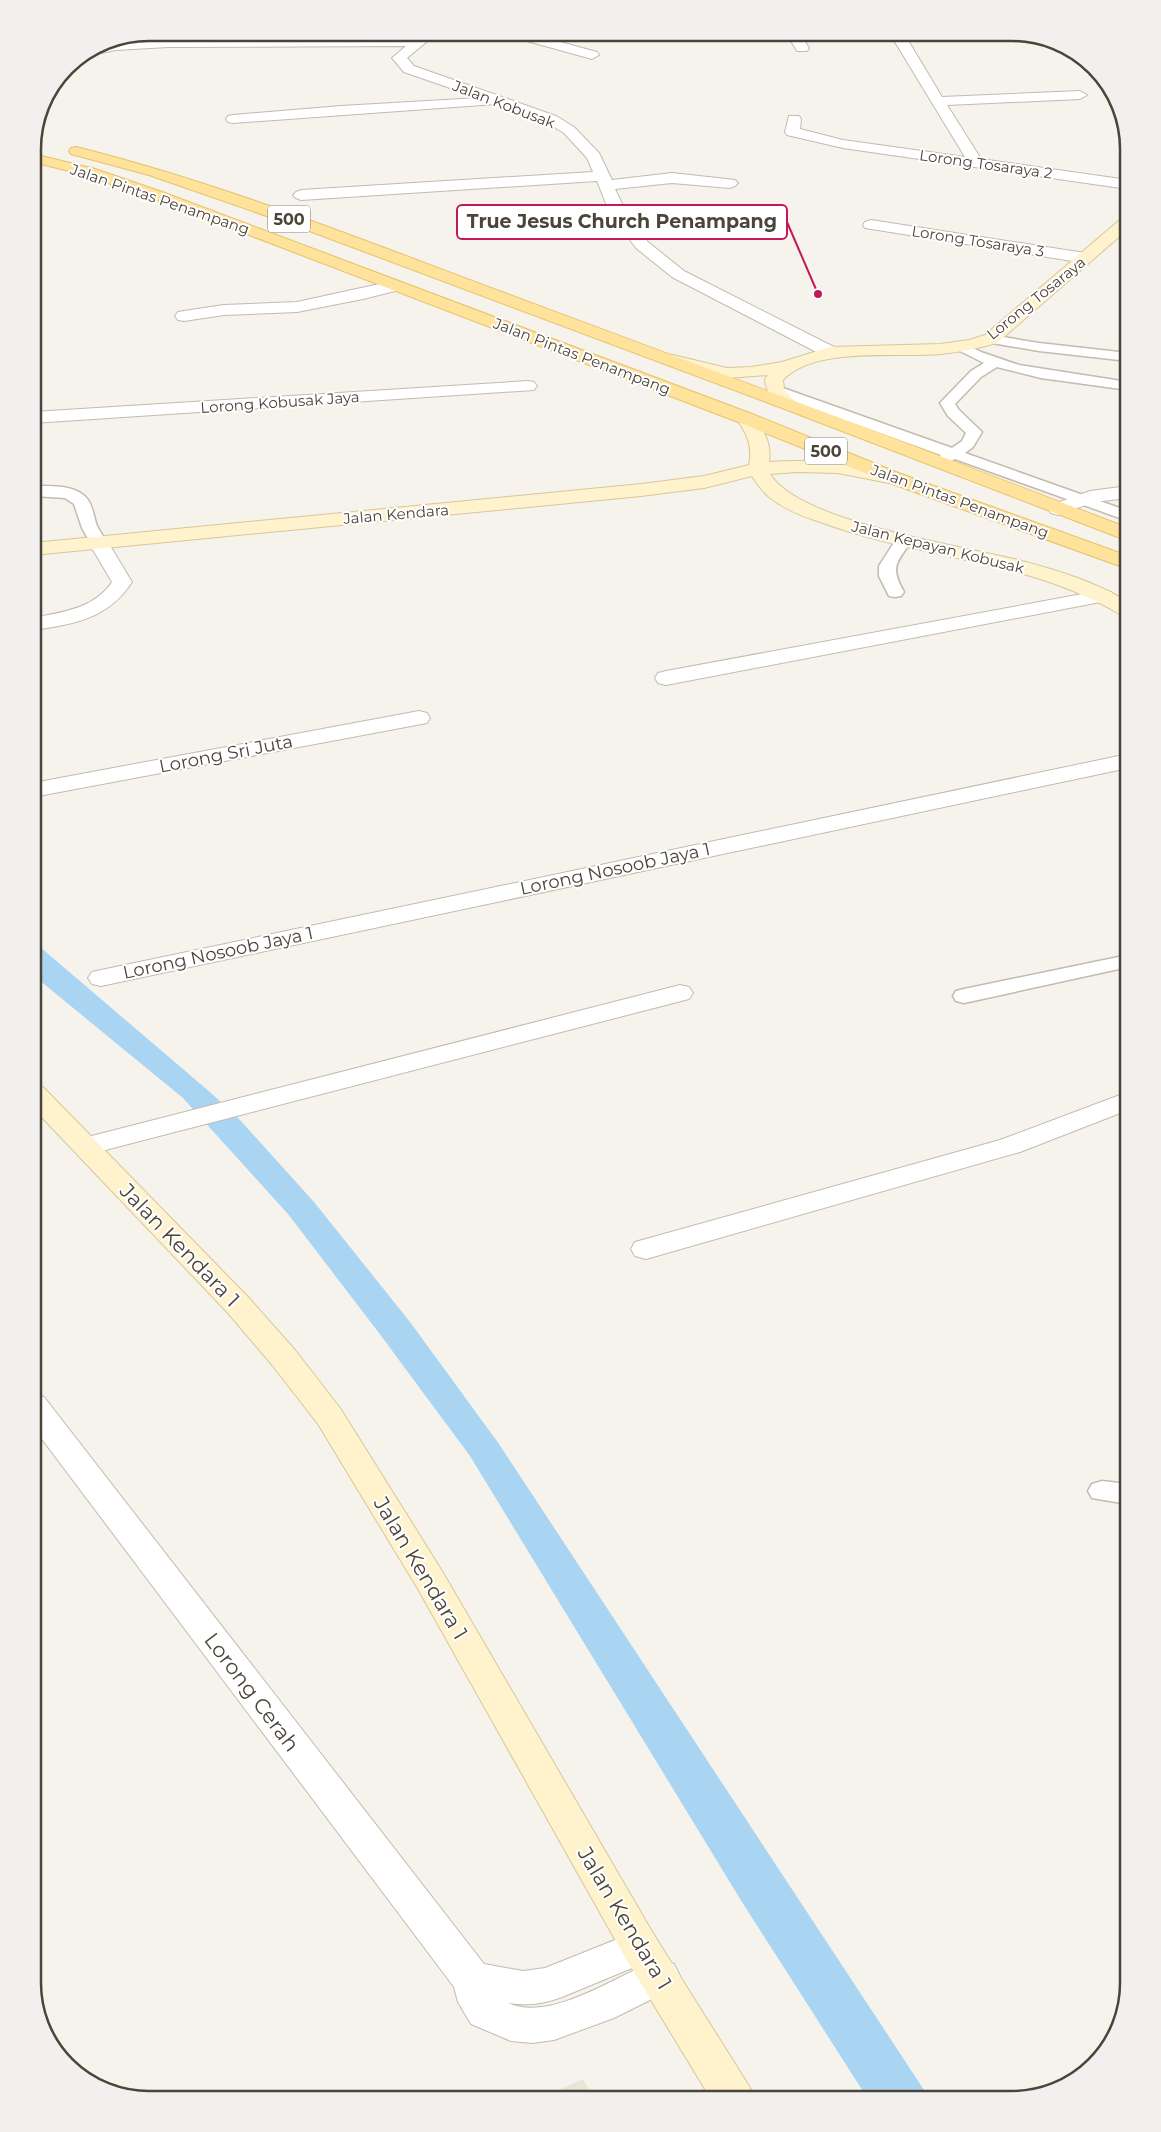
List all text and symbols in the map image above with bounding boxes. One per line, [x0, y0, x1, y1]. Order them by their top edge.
street label: Jalan Kobusak [449, 75, 558, 132]
street label: Lorong Tosaraya 2 [918, 145, 1054, 183]
street label: Jalan Pintas Penampang [67, 159, 252, 239]
road number: 500 [268, 205, 310, 232]
callout: True Jesus Church Penampang [457, 205, 787, 239]
text: True Jesus Church Penampang [467, 210, 777, 233]
street label: Lorong Tosaraya 3 [910, 221, 1046, 261]
street label: Lorong Tosaraya [983, 252, 1089, 344]
street label: Jalan Pintas Penampang [490, 313, 673, 399]
street label: Lorong Kobusak Jaya [200, 387, 360, 417]
road number: 500 [805, 438, 847, 464]
street label: Jalan Pintas Penampang [867, 460, 1052, 542]
street label: Jalan Kendara [341, 500, 450, 528]
street label: Jalan Kepayan Kobusak [849, 516, 1026, 578]
street label: Lorong Sri Juta [157, 730, 295, 778]
street label: Lorong Nosoob Jaya 1 [518, 838, 712, 900]
street label: Lorong Nosoob Jaya 1 [121, 922, 315, 984]
street label: Jalan Kendara 1 [114, 1177, 245, 1312]
street label: Jalan Kendara 1 [368, 1491, 473, 1644]
street label: Lorong Cerah [199, 1628, 305, 1756]
street label: Jalan Kendara 1 [572, 1841, 677, 1994]

